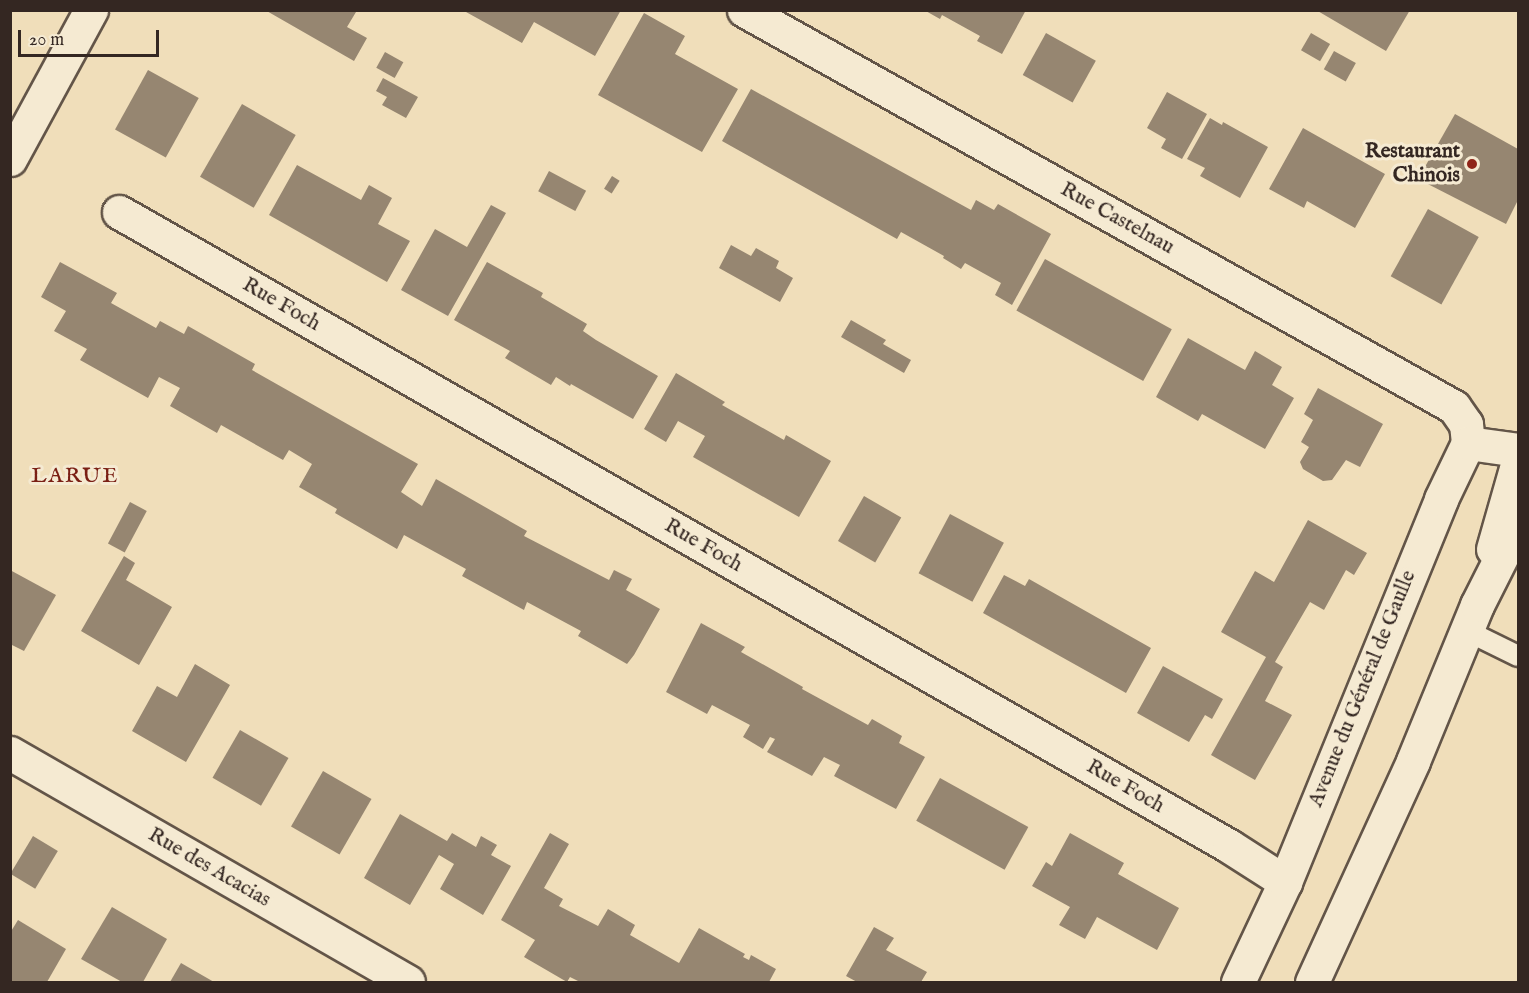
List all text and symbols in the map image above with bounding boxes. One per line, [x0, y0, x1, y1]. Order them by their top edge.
scale bar [21, 18, 162, 56]
text: 20 m [29, 29, 64, 52]
place label: Restaurant Chinois [1365, 139, 1460, 189]
marker: Restaurant Chinois [1465, 157, 1479, 171]
street label: Rue Castelnau [1056, 177, 1178, 261]
street label: Rue Foch [238, 273, 324, 337]
district label: LARUE [31, 464, 119, 490]
street label: Rue Foch [660, 514, 746, 578]
street label: Avenue du Général de Gaulle [1304, 567, 1422, 811]
street label: Rue Foch [1082, 755, 1168, 819]
street label: Rue des Acacias [143, 823, 275, 913]

